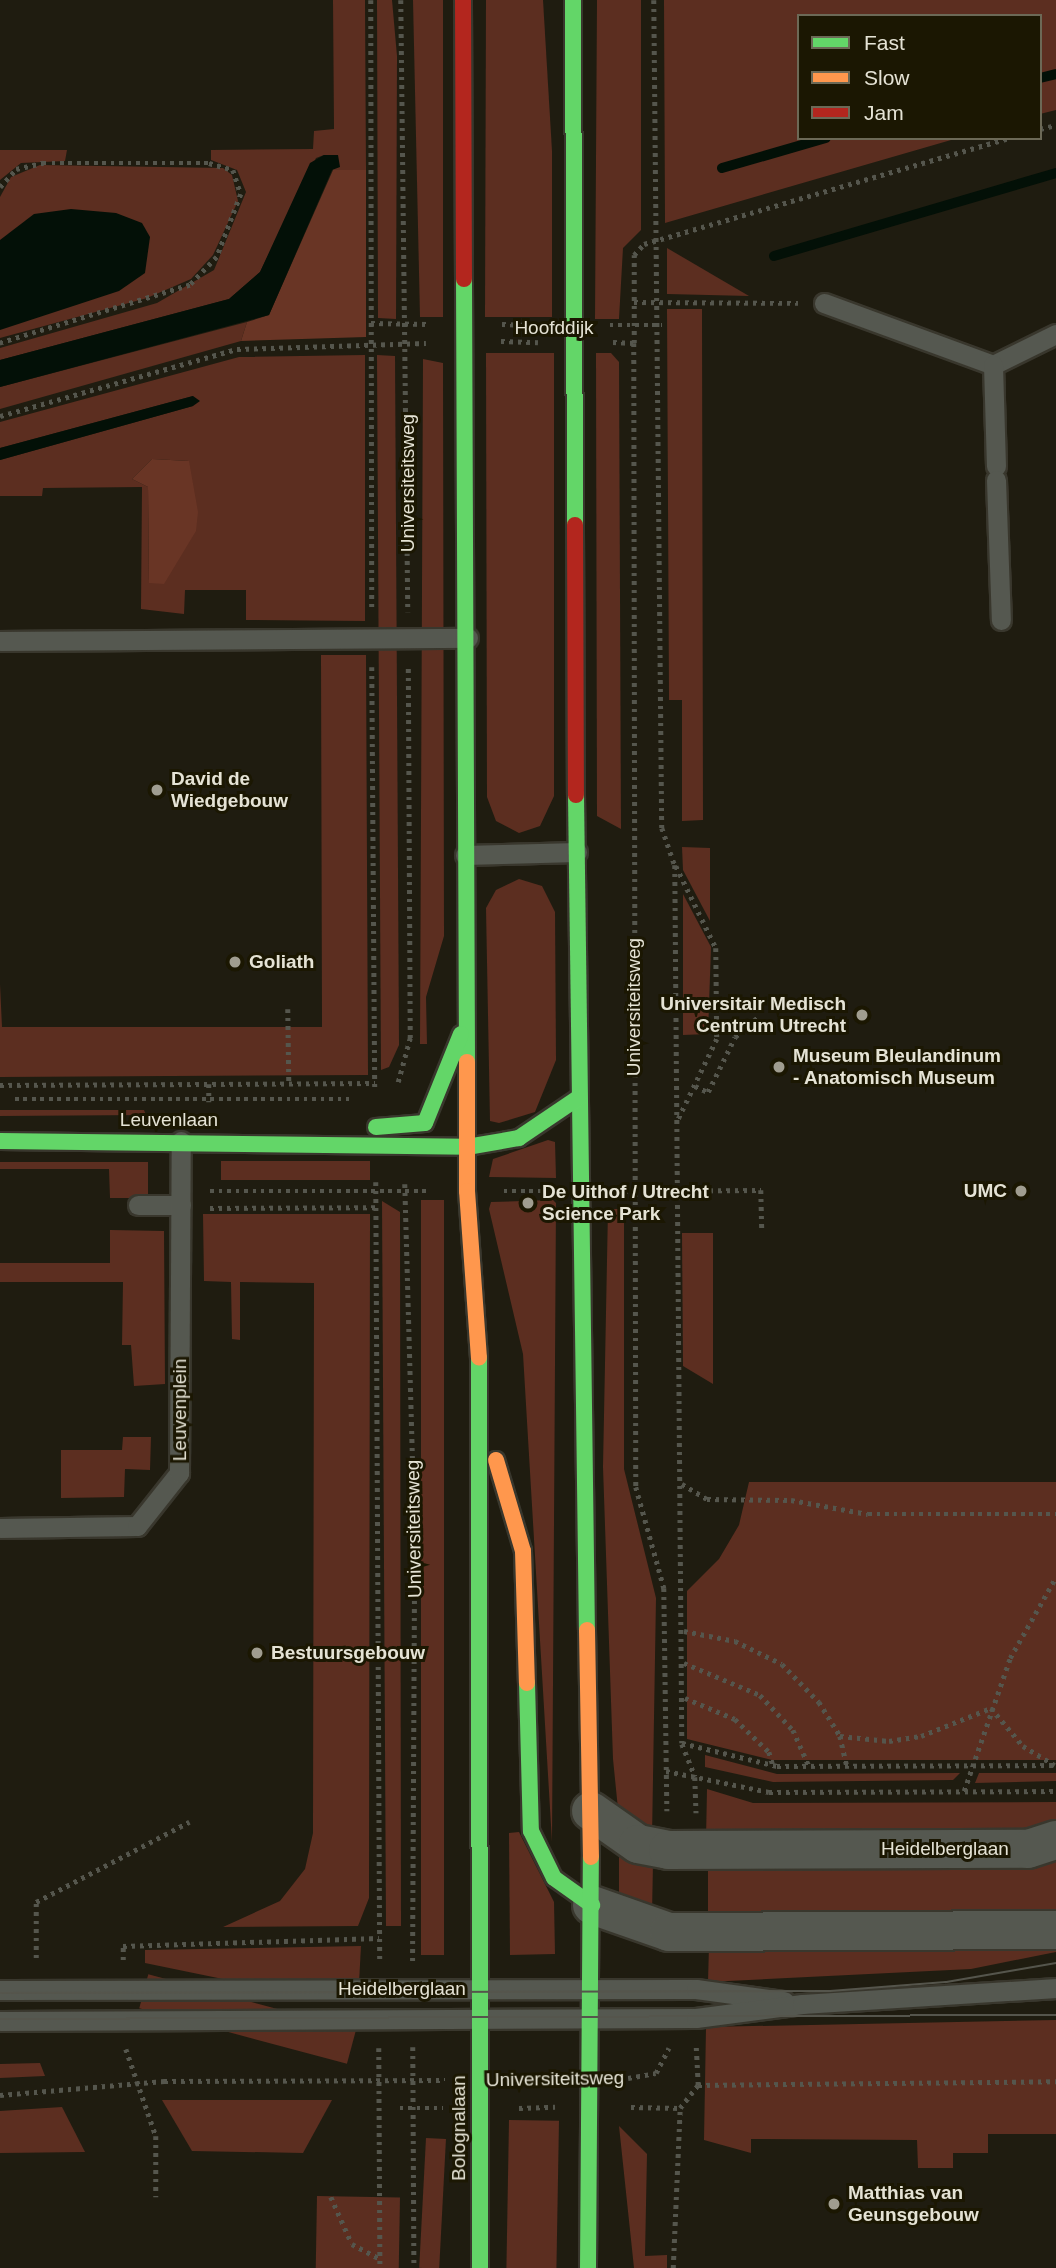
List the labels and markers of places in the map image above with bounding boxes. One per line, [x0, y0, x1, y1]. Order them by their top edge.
place label: David de Wiedgebouw [171, 768, 288, 812]
marker: David de Wiedgebouw [149, 782, 165, 798]
place label: Goliath [249, 951, 314, 973]
marker: Goliath [227, 954, 243, 970]
place label: Universitair Medisch Centrum Utrecht [660, 993, 846, 1037]
marker: Universitair Medisch Centrum Utrecht [852, 1005, 872, 1025]
place label: Museum Bleulandinum - Anatomisch Museum [793, 1045, 1001, 1089]
marker: Museum Bleulandinum - Anatomisch Museum [771, 1059, 787, 1075]
place label: UMC [964, 1180, 1007, 1202]
place label: De Uithof / Utrecht Science Park [542, 1181, 709, 1225]
marker: UMC [1013, 1183, 1029, 1199]
marker: De Uithof / Utrecht Science Park [520, 1195, 536, 1211]
place label: Bestuursgebouw [271, 1642, 425, 1664]
marker: Bestuursgebouw [249, 1645, 265, 1661]
place label: Matthias van Geunsgebouw [848, 2182, 979, 2226]
marker: Matthias van Geunsgebouw [826, 2196, 842, 2212]

